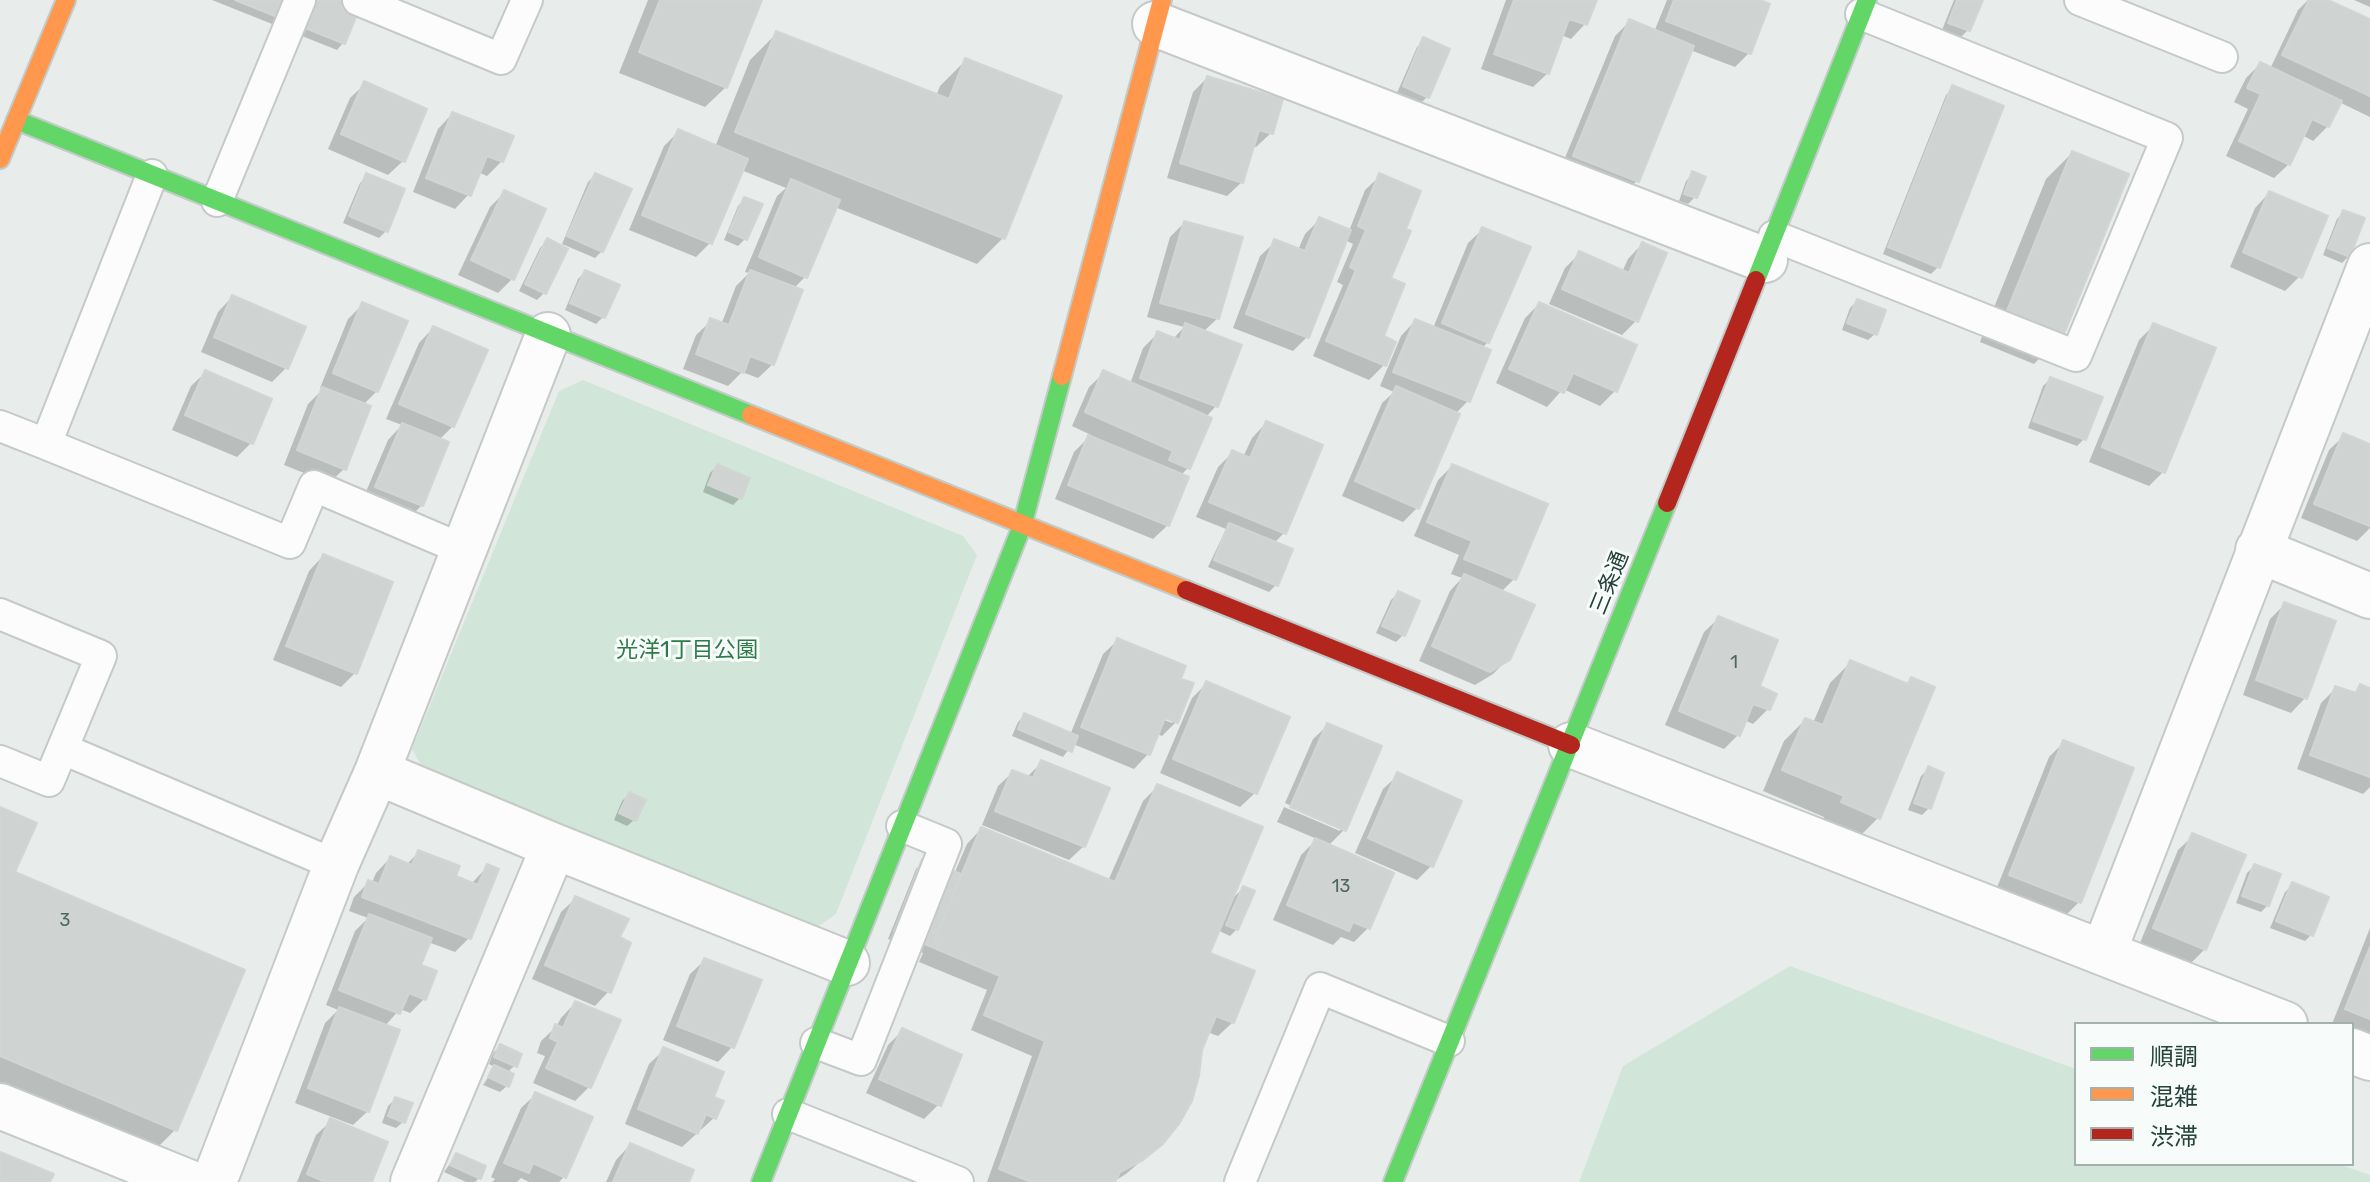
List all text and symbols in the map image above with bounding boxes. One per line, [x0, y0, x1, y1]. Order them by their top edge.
street label: 三条通 [1585, 547, 1635, 619]
park label: 光洋1丁目公園 [616, 638, 758, 664]
house number: 1 [1730, 652, 1738, 674]
house number: 13 [1332, 876, 1350, 898]
house number: 3 [60, 910, 70, 932]
legend [2074, 1022, 2354, 1166]
text: 順調 [2150, 1043, 2198, 1071]
text: 混雑 [2150, 1083, 2198, 1111]
text: 渋滞 [2150, 1123, 2198, 1151]

